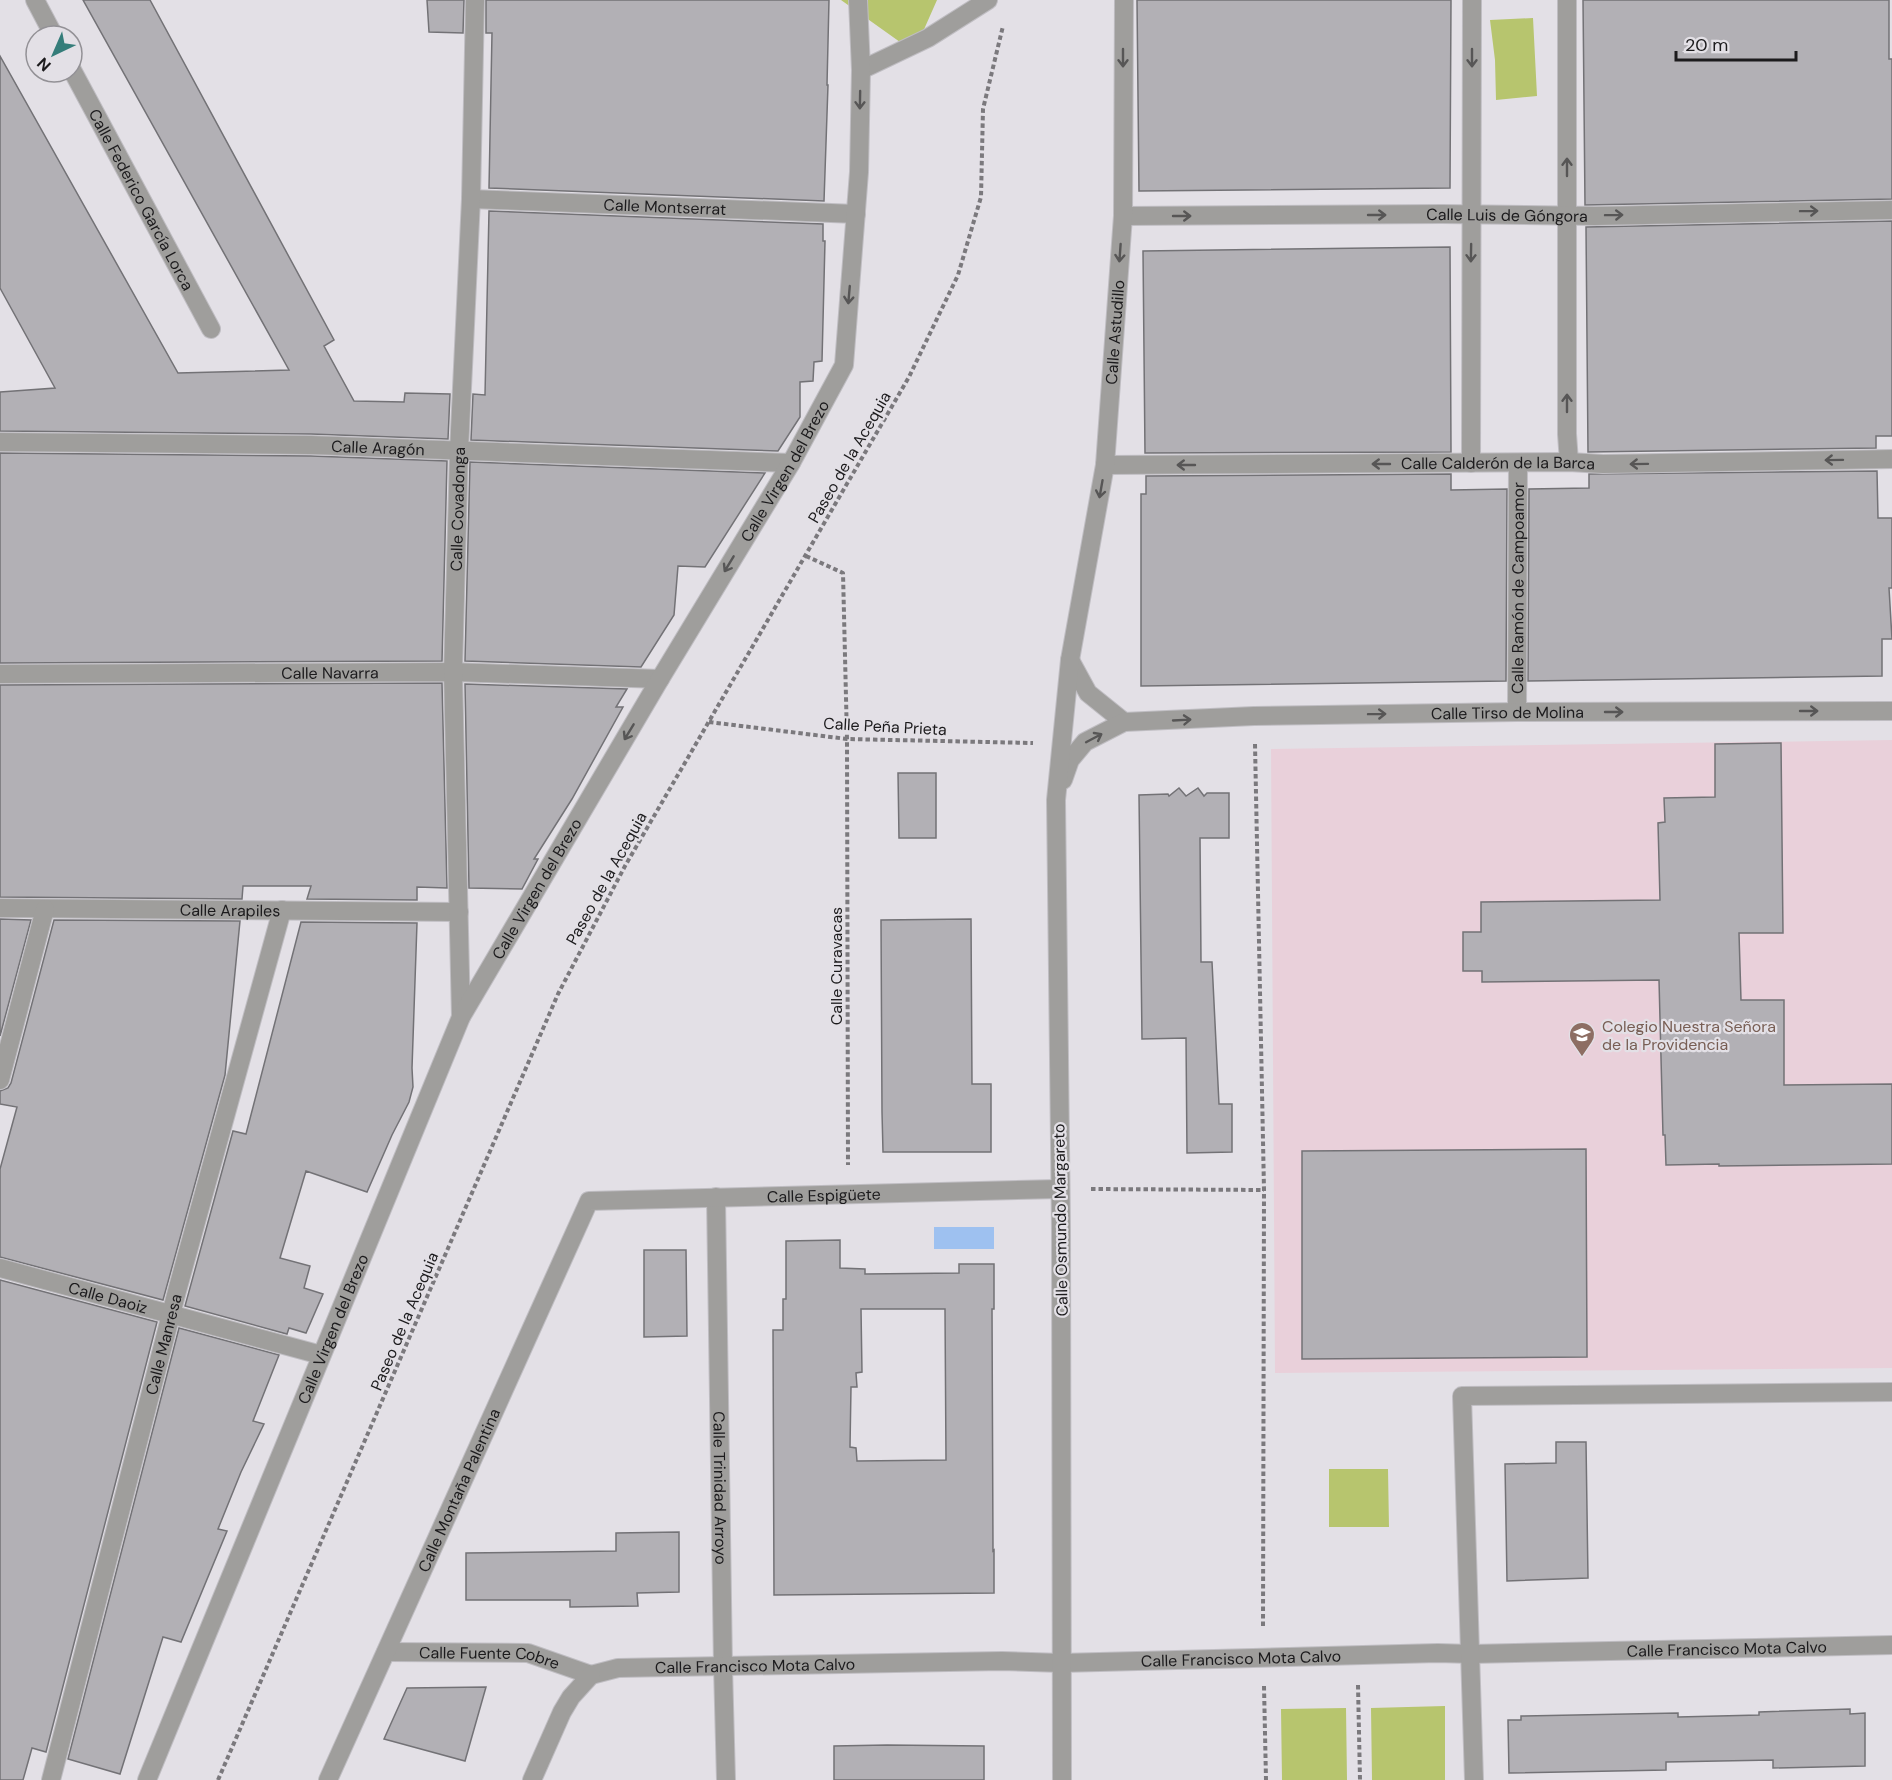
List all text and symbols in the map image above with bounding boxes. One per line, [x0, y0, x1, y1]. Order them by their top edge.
north arrow [24, 24, 84, 84]
scale bar [1676, 24, 1796, 62]
text: 20 m [1685, 33, 1728, 57]
one-way arrow [1117, 48, 1129, 68]
one-way arrow [1466, 48, 1478, 68]
text: N [32, 53, 55, 76]
one-way arrow [854, 90, 866, 110]
street label: Calle Federico García Lorca [84, 105, 198, 294]
one-way arrow [1561, 157, 1573, 177]
street label: Calle Montserrat [603, 194, 727, 220]
street label: Calle Luis de Góngora [1426, 204, 1588, 227]
one-way arrow [1798, 206, 1818, 217]
one-way arrow [1366, 209, 1386, 221]
one-way arrow [1603, 209, 1623, 221]
one-way arrow [1171, 210, 1191, 222]
one-way arrow [1115, 243, 1126, 263]
one-way arrow [1465, 243, 1477, 263]
street label: Calle Astudillo [1101, 279, 1129, 385]
one-way arrow [844, 285, 855, 305]
street label: Paseo de la Acequia [803, 388, 896, 527]
one-way arrow [1561, 394, 1573, 414]
street label: Calle Virgen del Brezo [736, 396, 834, 546]
street label: Calle Aragón [331, 436, 425, 460]
street label: Calle Covadonga [446, 447, 470, 572]
street label: Calle Calderón de la Barca [1401, 452, 1596, 475]
one-way arrow [1824, 454, 1844, 466]
one-way arrow [1371, 458, 1391, 469]
one-way arrow [1629, 458, 1649, 470]
one-way arrow [1176, 459, 1196, 471]
one-way arrow [1095, 479, 1106, 499]
street label: Calle Ramón de Campoamor [1507, 482, 1529, 694]
one-way arrow [723, 555, 735, 572]
street label: Calle Navarra [281, 662, 379, 684]
street label: Calle Tirso de Molina [1431, 702, 1584, 724]
one-way arrow [1799, 705, 1819, 717]
one-way arrow [1604, 706, 1624, 718]
one-way arrow [1367, 709, 1387, 720]
street label: Calle Peña Prieta [823, 713, 947, 740]
one-way arrow [1172, 714, 1192, 725]
one-way arrow [623, 723, 635, 740]
one-way arrow [1085, 731, 1103, 743]
street label: Paseo de la Acequia [561, 808, 652, 948]
street label: Calle Virgen del Brezo [487, 815, 587, 963]
street label: Calle Arapiles [180, 900, 280, 921]
street label: Calle Curavacas [826, 907, 847, 1025]
place label: Colegio Nuestra Señora de la Providencia [1602, 1016, 1776, 1055]
school or university icon: Colegio Nuestra Señora de la Providencia [1567, 1020, 1597, 1058]
street label: Calle Osmundo Margareto [1048, 1123, 1073, 1317]
street label: Calle Espigüete [767, 1184, 881, 1207]
street label: Paseo de la Acequia [366, 1249, 443, 1394]
street label: Calle Virgen del Brezo [293, 1251, 373, 1407]
street label: Calle Daoiz [66, 1277, 150, 1319]
street label: Calle Manresa [141, 1292, 187, 1397]
street label: Calle Montaña Palentina [413, 1405, 505, 1576]
street label: Calle Trinidad Arroyo [708, 1411, 731, 1565]
street label: Calle Francisco Mota Calvo [1626, 1636, 1827, 1662]
street label: Calle Fuente Cobre [419, 1642, 562, 1674]
street label: Calle Francisco Mota Calvo [1141, 1646, 1341, 1672]
street label: Calle Francisco Mota Calvo [655, 1654, 855, 1678]

